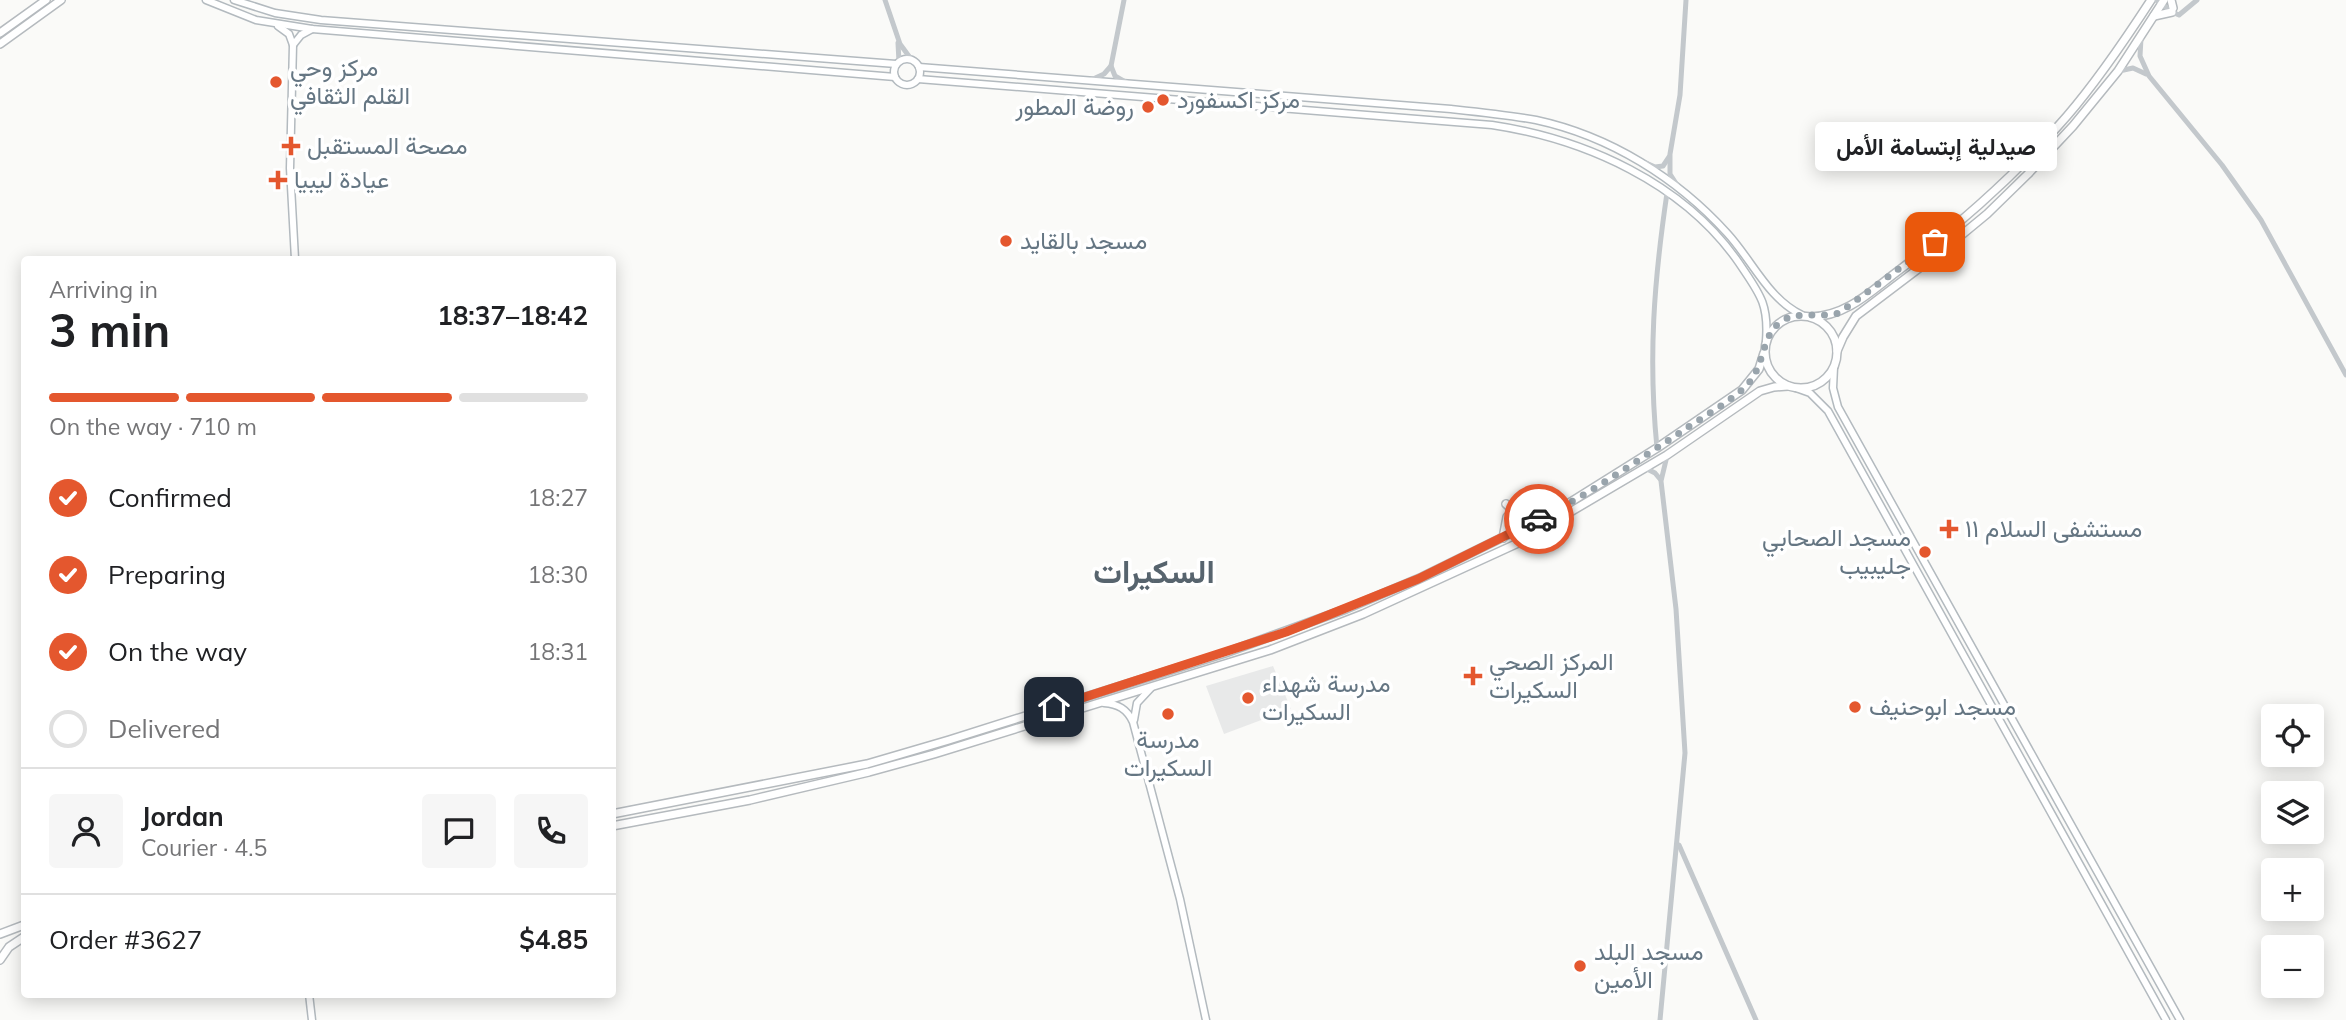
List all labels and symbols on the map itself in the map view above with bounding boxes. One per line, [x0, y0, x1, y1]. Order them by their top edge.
place label: مركز وحي القلم الثقافي [290, 52, 410, 115]
marker: مركز وحي القلم الثقافي [268, 74, 284, 90]
place label: مركز اكسفورد [1177, 84, 1300, 115]
place label: روضة المطور [1014, 91, 1134, 122]
marker: مركز اكسفورد [1155, 92, 1171, 108]
marker: روضة المطور [1140, 99, 1156, 115]
callout: صيدلية إبتسامة الأمل [1814, 123, 2056, 172]
place label: مصحة المستقبل [307, 130, 468, 160]
marker: مصحة المستقبل [281, 136, 301, 156]
place label: عيادة ليبيا [294, 164, 389, 194]
marker: عيادة ليبيا [268, 170, 288, 190]
pin [1905, 212, 1965, 272]
place label: مسجد بالقايد [1020, 225, 1147, 255]
marker: مسجد بالقايد [998, 233, 1014, 249]
courier [1504, 484, 1574, 554]
place label: مستشفى السلام ١١ [1965, 513, 2142, 545]
marker: مستشفى السلام ١١ [1939, 519, 1959, 539]
place label: مسجد الصحابي جليبيب [1762, 522, 1911, 580]
marker: مسجد الصحابي جليبيب [1917, 544, 1933, 560]
district label: السكيرات [1093, 551, 1215, 592]
place label: المركز الصحي السكيرات [1489, 646, 1614, 705]
marker: المركز الصحي السكيرات [1463, 666, 1483, 686]
place label: مدرسة شهداء السكيرات [1262, 668, 1390, 727]
pin [1024, 677, 1084, 737]
marker: مدرسة شهداء السكيرات [1240, 690, 1256, 706]
place label: مسجد ابوحنيف [1869, 691, 2016, 722]
marker: مسجد ابوحنيف [1847, 699, 1863, 715]
marker: مدرسة السكيرات [1160, 706, 1176, 722]
place label: مدرسة السكيرات [1124, 724, 1212, 783]
place label: مسجد البلد الأمين [1594, 936, 1704, 994]
marker: مسجد البلد الأمين [1572, 958, 1588, 974]

